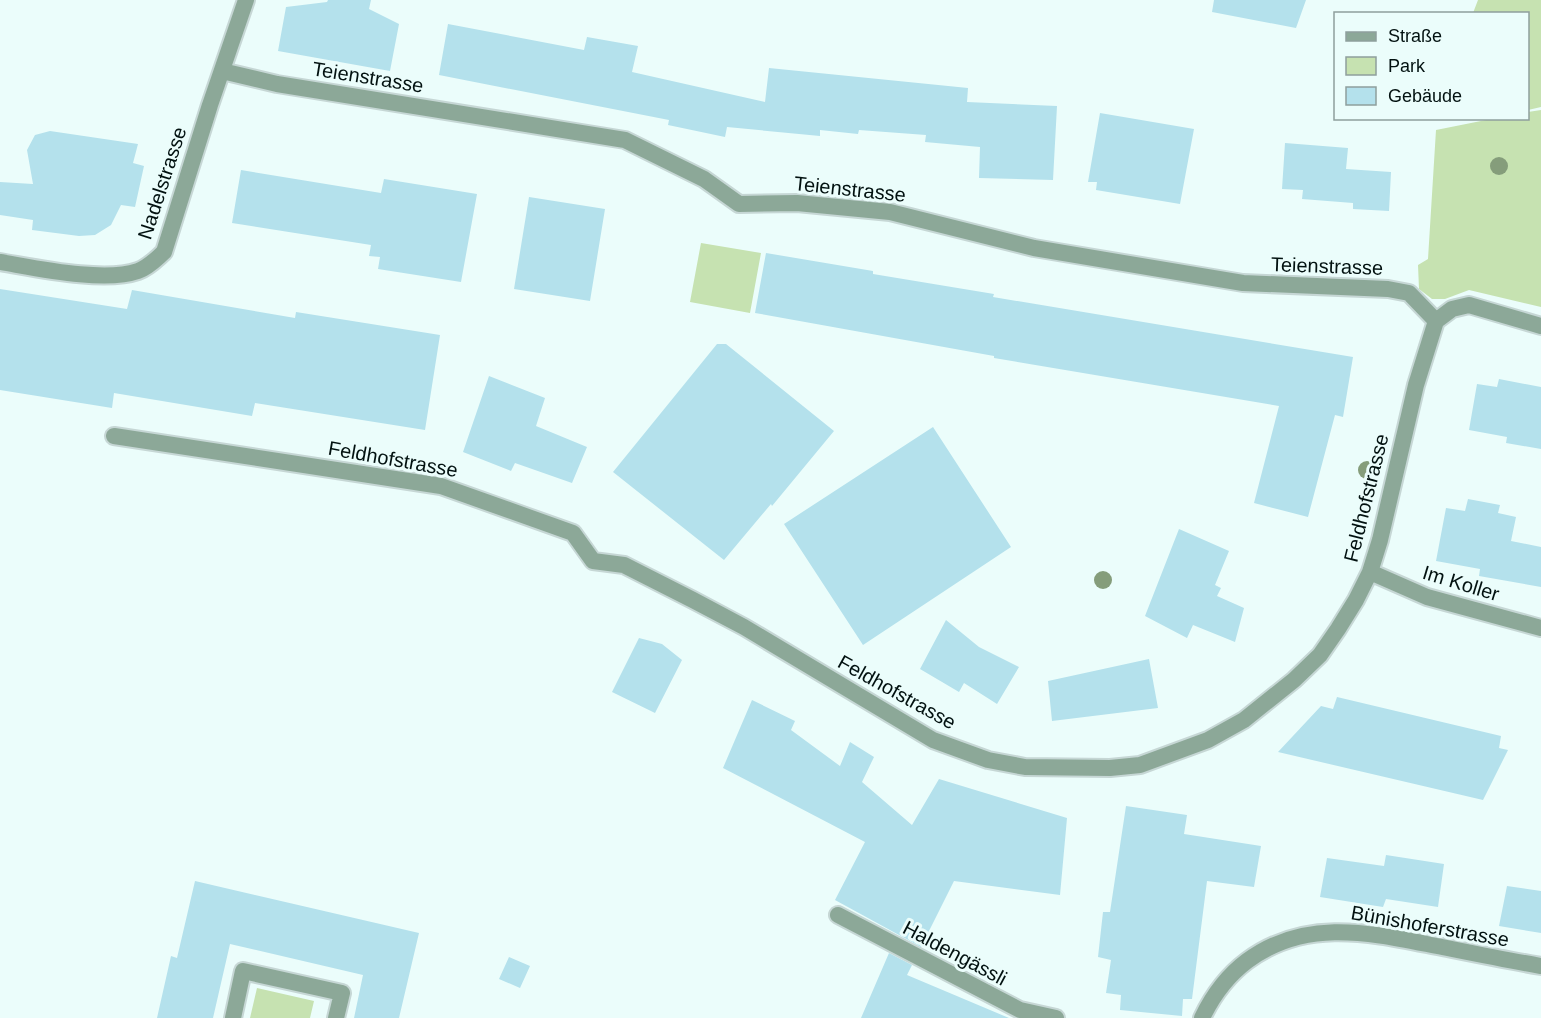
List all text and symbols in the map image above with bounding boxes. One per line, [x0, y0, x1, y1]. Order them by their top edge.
legend [1334, 12, 1529, 120]
text: Straße [1388, 26, 1442, 46]
text: Park [1388, 56, 1426, 76]
street label: Teienstrasse [311, 57, 425, 97]
text: Gebäude [1388, 86, 1462, 106]
street label: Nadelstrasse [134, 124, 190, 242]
street label: Teienstrasse [793, 172, 907, 206]
street label: Teienstrasse [1271, 253, 1383, 279]
street label: Feldhofstrasse [1339, 432, 1393, 564]
street label: Feldhofstrasse [327, 437, 459, 481]
street label: Im Koller [1420, 561, 1502, 605]
street label: Feldhofstrasse [834, 651, 960, 733]
street label: Bünishoferstrasse [1349, 901, 1511, 951]
street label: Haldengässli [899, 916, 1011, 990]

